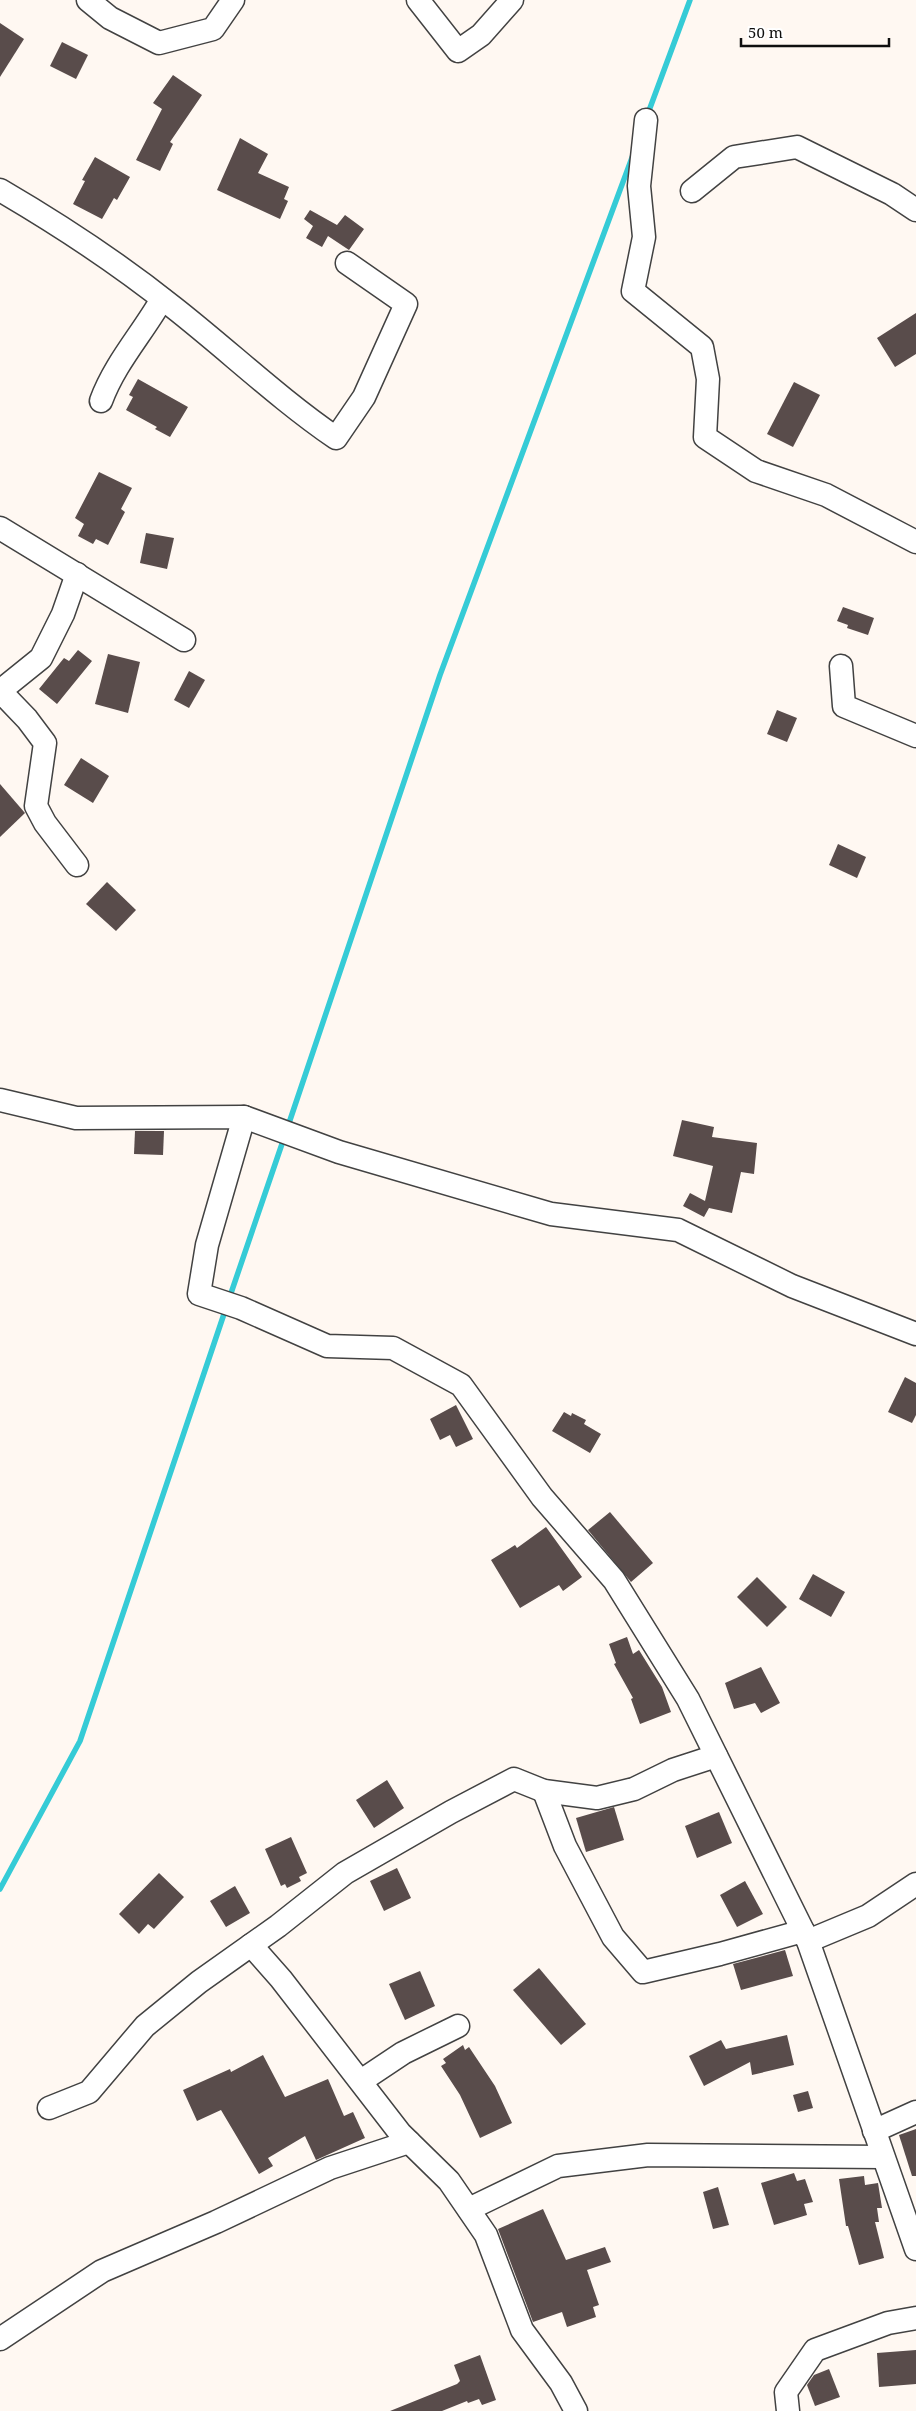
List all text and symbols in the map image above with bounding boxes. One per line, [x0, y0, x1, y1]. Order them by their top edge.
scale bar [741, 15, 888, 47]
text: 50 m [748, 22, 783, 42]

